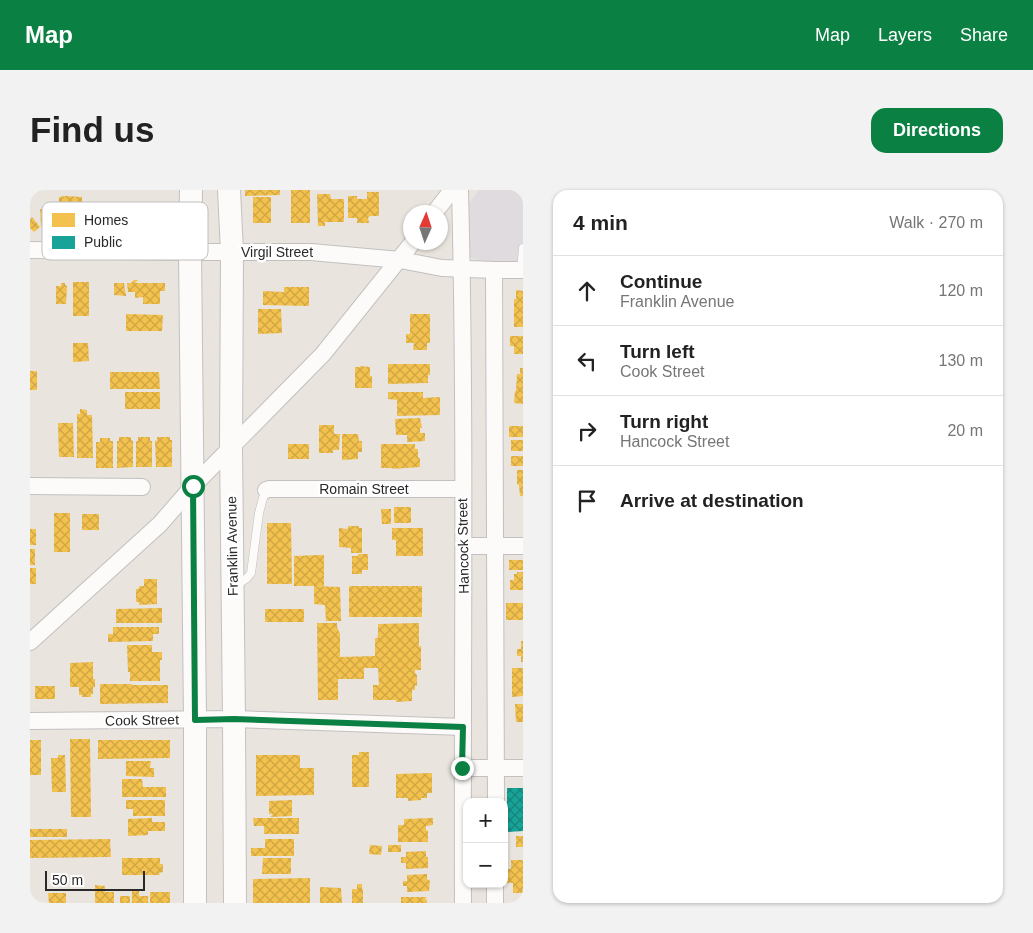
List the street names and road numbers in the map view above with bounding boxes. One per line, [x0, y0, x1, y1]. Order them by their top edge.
street label: Virgil Street [241, 244, 313, 260]
street label: Romain Street [319, 481, 409, 497]
street label: Franklin Avenue [223, 496, 241, 596]
street label: Hancock Street [454, 498, 472, 594]
street label: Cook Street [105, 711, 179, 729]

